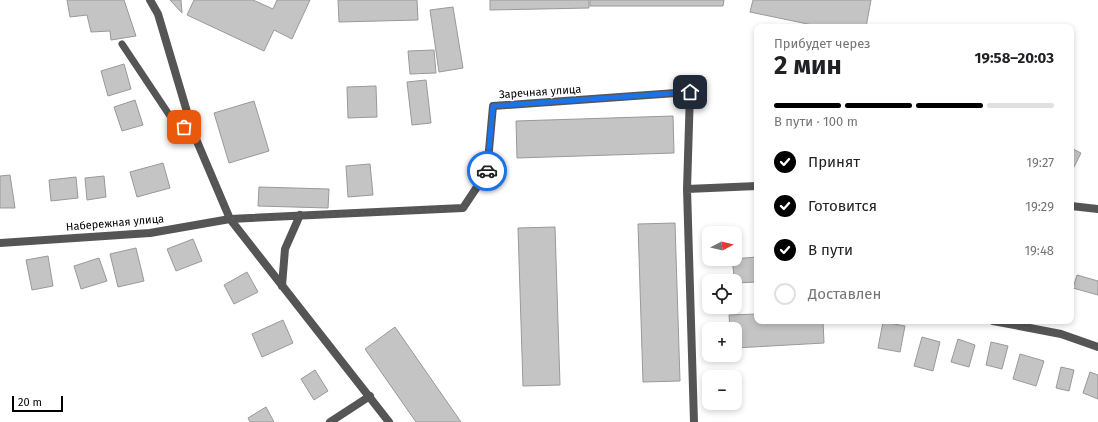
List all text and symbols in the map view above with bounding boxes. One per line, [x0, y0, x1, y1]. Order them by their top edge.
text: Прибудет через [774, 36, 871, 51]
text: 19:58–20:03 [975, 49, 1054, 67]
text: 2 мин [774, 50, 842, 81]
pin [673, 75, 707, 109]
icon: home [679, 81, 701, 103]
street label: Заречная улица [498, 83, 582, 101]
pin [167, 110, 201, 144]
text: В пути · 100 m [774, 114, 858, 129]
icon: bag [173, 116, 195, 138]
courier [467, 151, 507, 191]
icon: check [774, 151, 796, 173]
text: Принят [808, 153, 860, 171]
text: 19:27 [1026, 155, 1054, 170]
icon: car [476, 160, 498, 182]
icon: check [774, 195, 796, 217]
text: Готовится [808, 197, 877, 215]
text: 19:29 [1025, 199, 1054, 214]
street label: Набережная улица [65, 212, 165, 234]
north arrow [702, 226, 742, 266]
map controls [702, 226, 742, 410]
icon: check [774, 239, 796, 261]
text: В пути [808, 241, 853, 259]
text: 19:48 [1024, 243, 1054, 258]
button: locate [702, 274, 742, 314]
text: Доставлен [808, 285, 881, 303]
button: + [702, 322, 742, 362]
button: − [702, 370, 742, 410]
scale bar [12, 394, 63, 413]
text: 20 m [18, 396, 42, 409]

